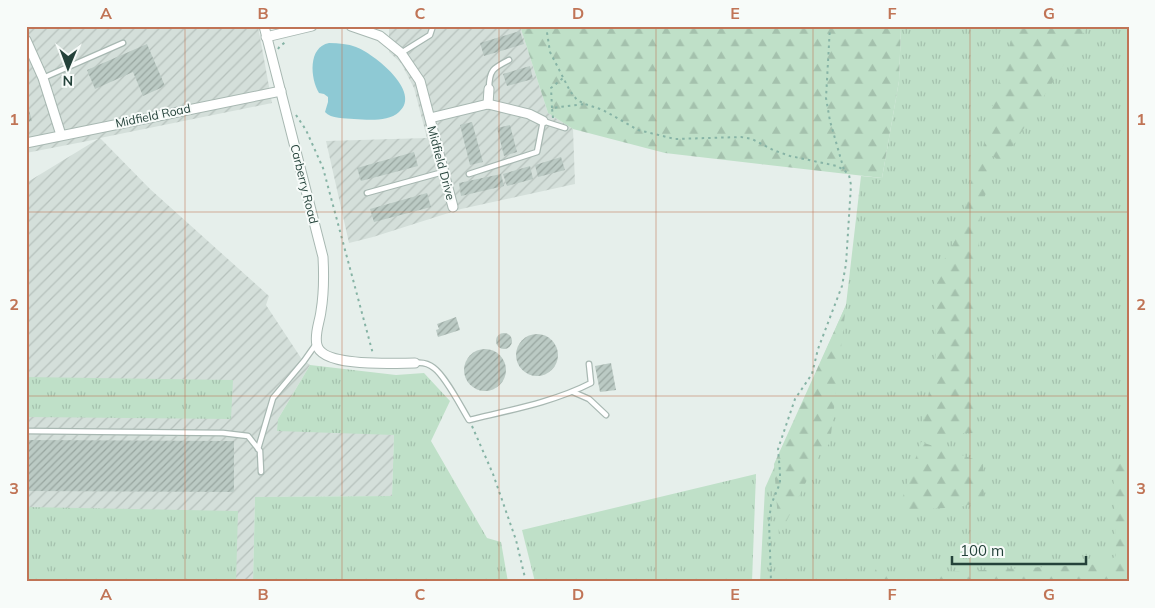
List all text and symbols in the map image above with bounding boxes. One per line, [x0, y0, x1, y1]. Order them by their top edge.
text: A [100, 3, 112, 23]
text: B [257, 3, 269, 23]
text: C [415, 3, 426, 23]
text: D [572, 3, 584, 23]
text: E [730, 3, 740, 23]
text: F [887, 3, 897, 23]
text: G [1043, 3, 1055, 23]
north arrow [42, 42, 92, 92]
text: N [62, 72, 73, 90]
street label: Midfield Road [114, 100, 192, 131]
text: 1 [9, 109, 19, 129]
text: 1 [1136, 109, 1146, 129]
street label: Midfield Drive [424, 124, 459, 201]
street label: Carberry Road [287, 143, 322, 225]
text: 2 [9, 294, 19, 314]
text: 2 [1136, 294, 1146, 314]
text: 3 [9, 478, 19, 498]
text: 3 [1136, 478, 1146, 498]
scale bar [952, 533, 1086, 565]
text: 100 m [960, 541, 1004, 560]
text: A [100, 584, 112, 604]
text: B [257, 584, 269, 604]
text: C [415, 584, 426, 604]
text: D [572, 584, 584, 604]
text: E [730, 584, 740, 604]
text: F [887, 584, 897, 604]
text: G [1043, 584, 1055, 604]

